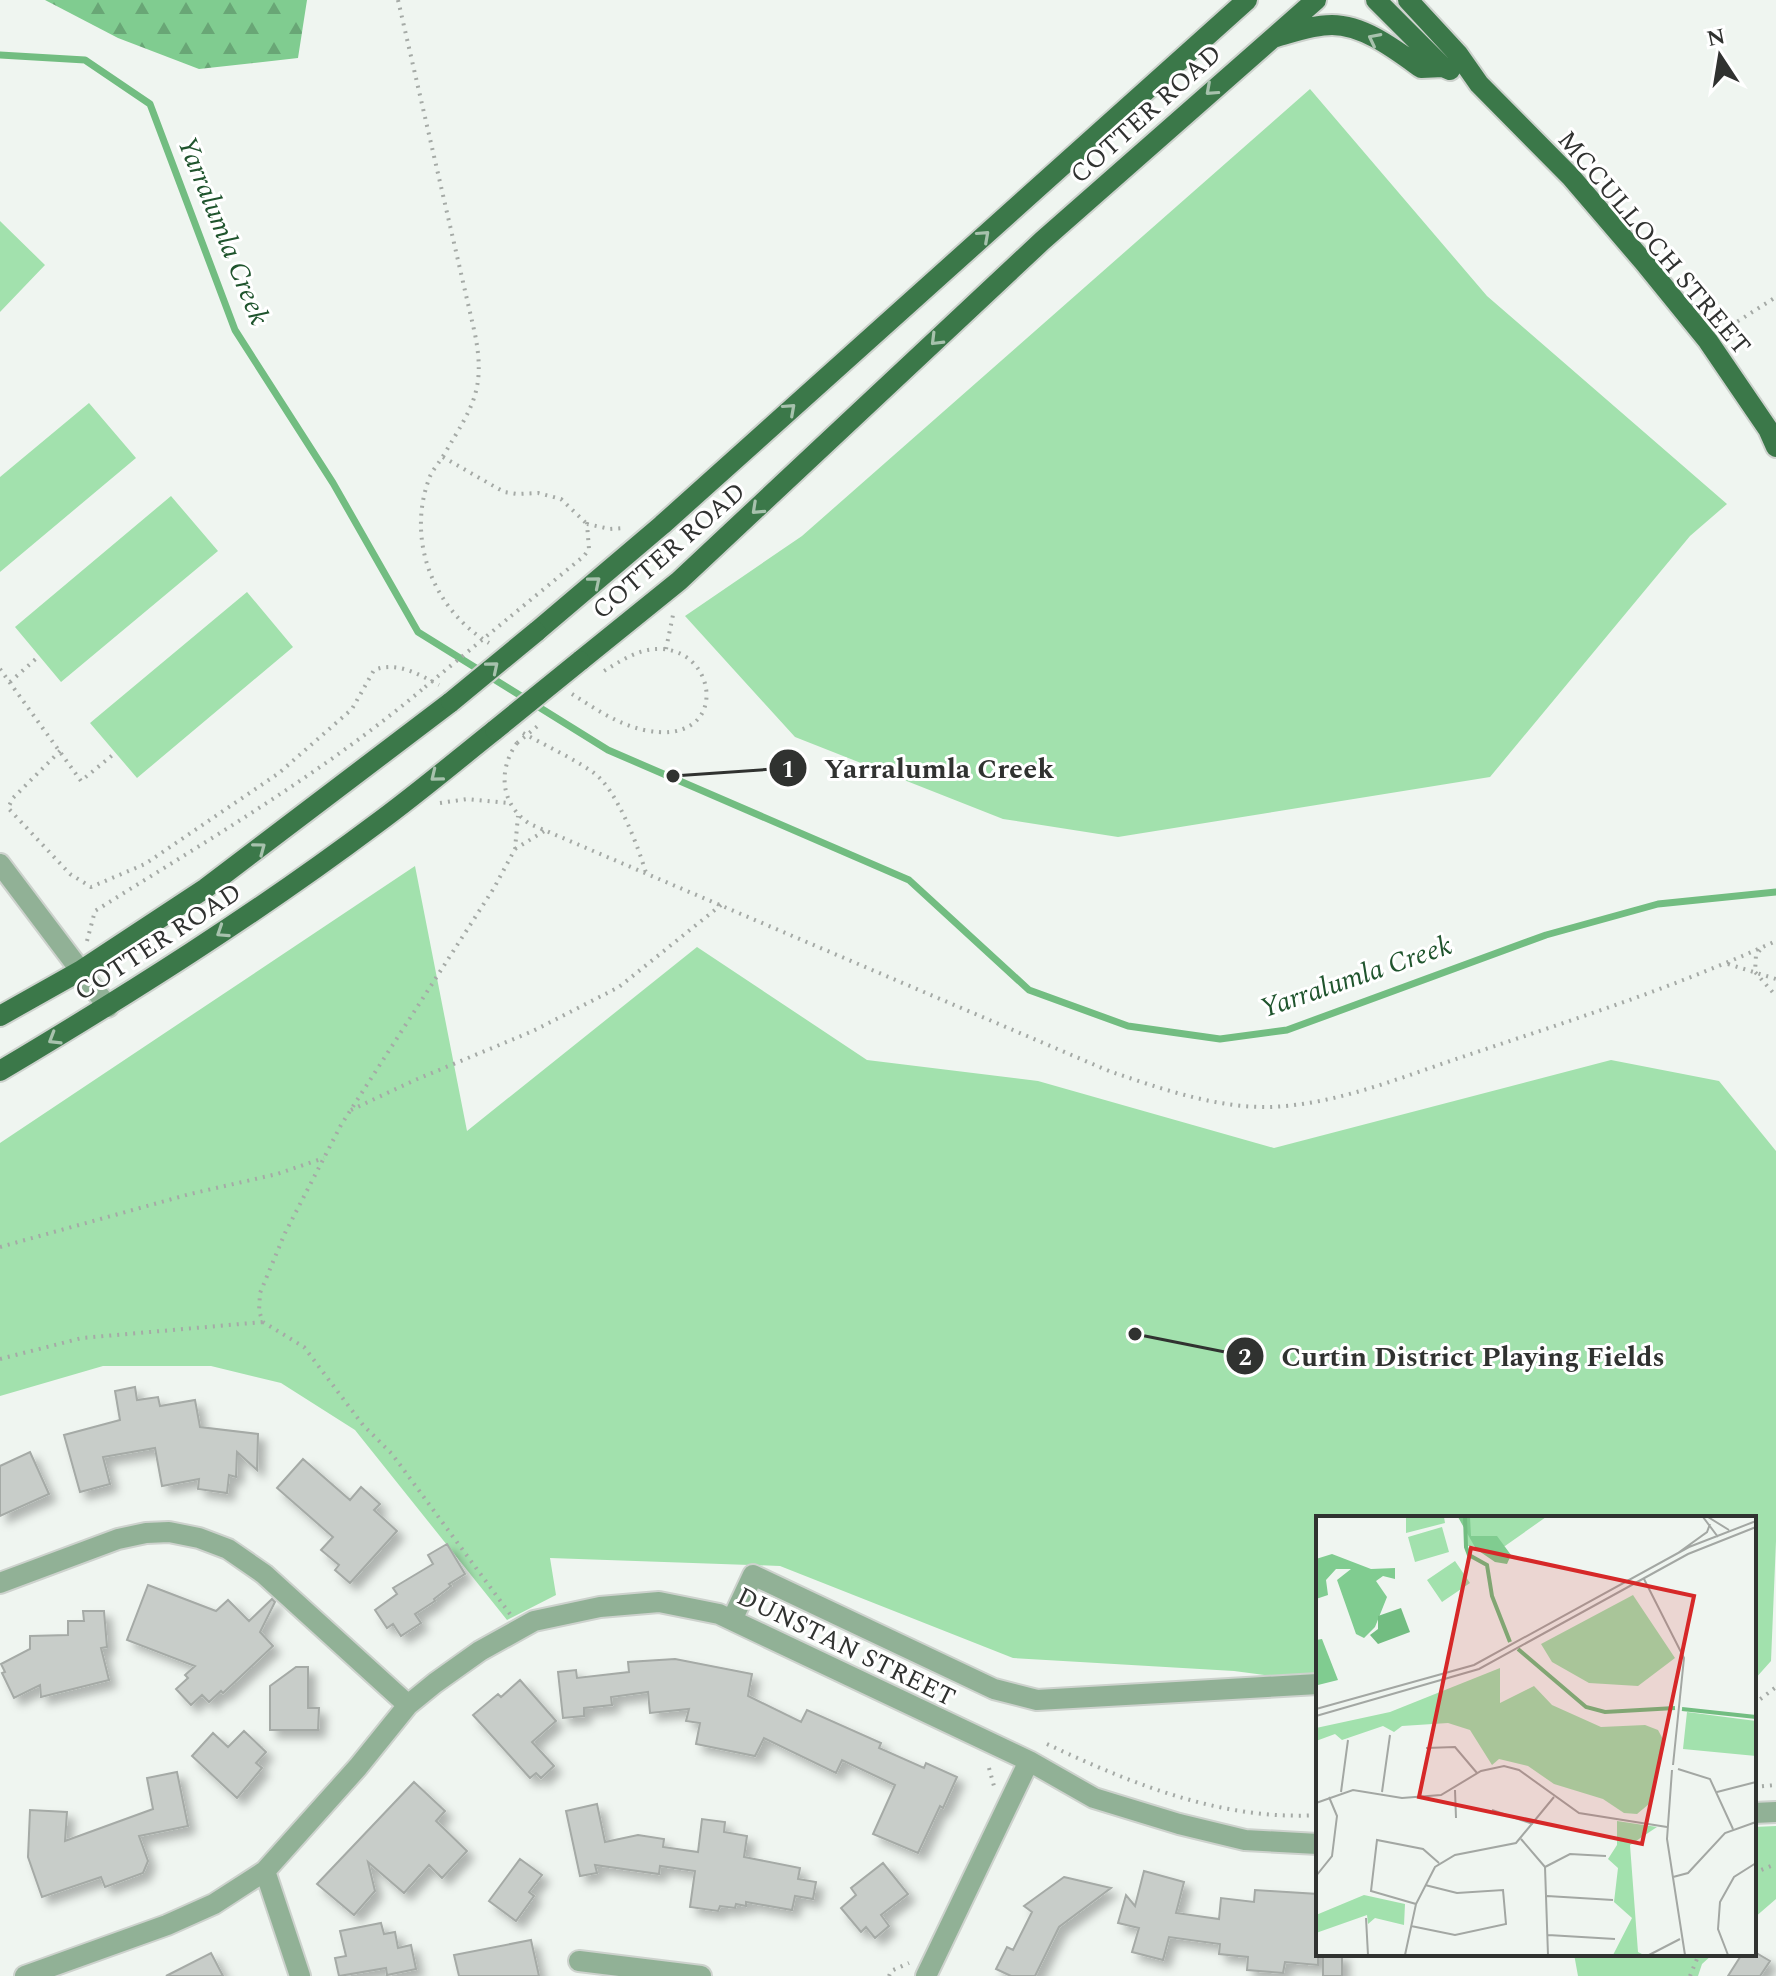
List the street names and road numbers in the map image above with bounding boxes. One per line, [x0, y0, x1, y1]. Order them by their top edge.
street label: COTTER ROAD [1061, 35, 1231, 193]
street label: MCCULLOCH STREET [1548, 122, 1760, 364]
street label: COTTER ROAD [583, 473, 755, 629]
street label: COTTER ROAD [66, 873, 250, 1011]
street label: DUNSTAN STREET [730, 1577, 962, 1717]

